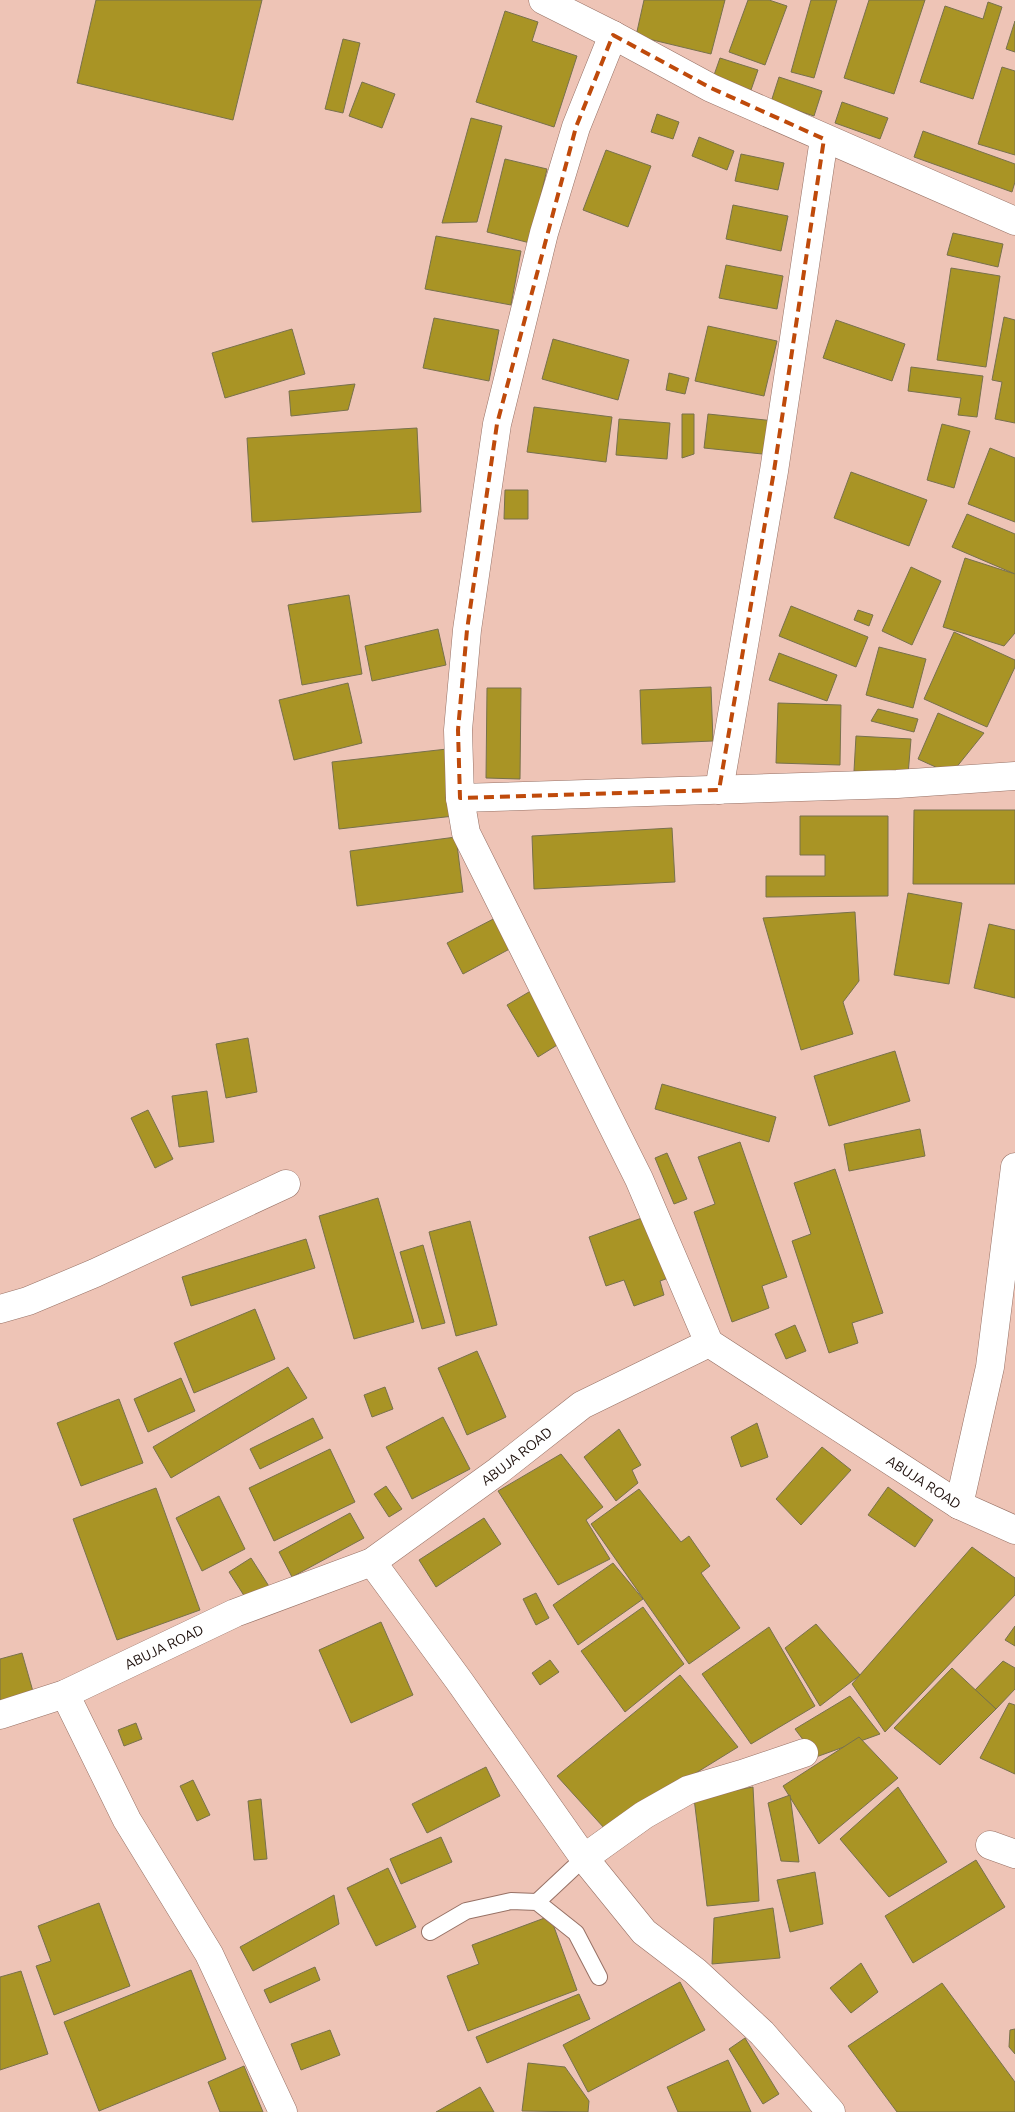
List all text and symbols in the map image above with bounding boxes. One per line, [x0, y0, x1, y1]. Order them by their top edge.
street label: ABUJA ROAD [478, 1424, 555, 1489]
street label: ABUJA ROAD [884, 1452, 964, 1512]
street label: ABUJA ROAD [122, 1621, 206, 1672]

